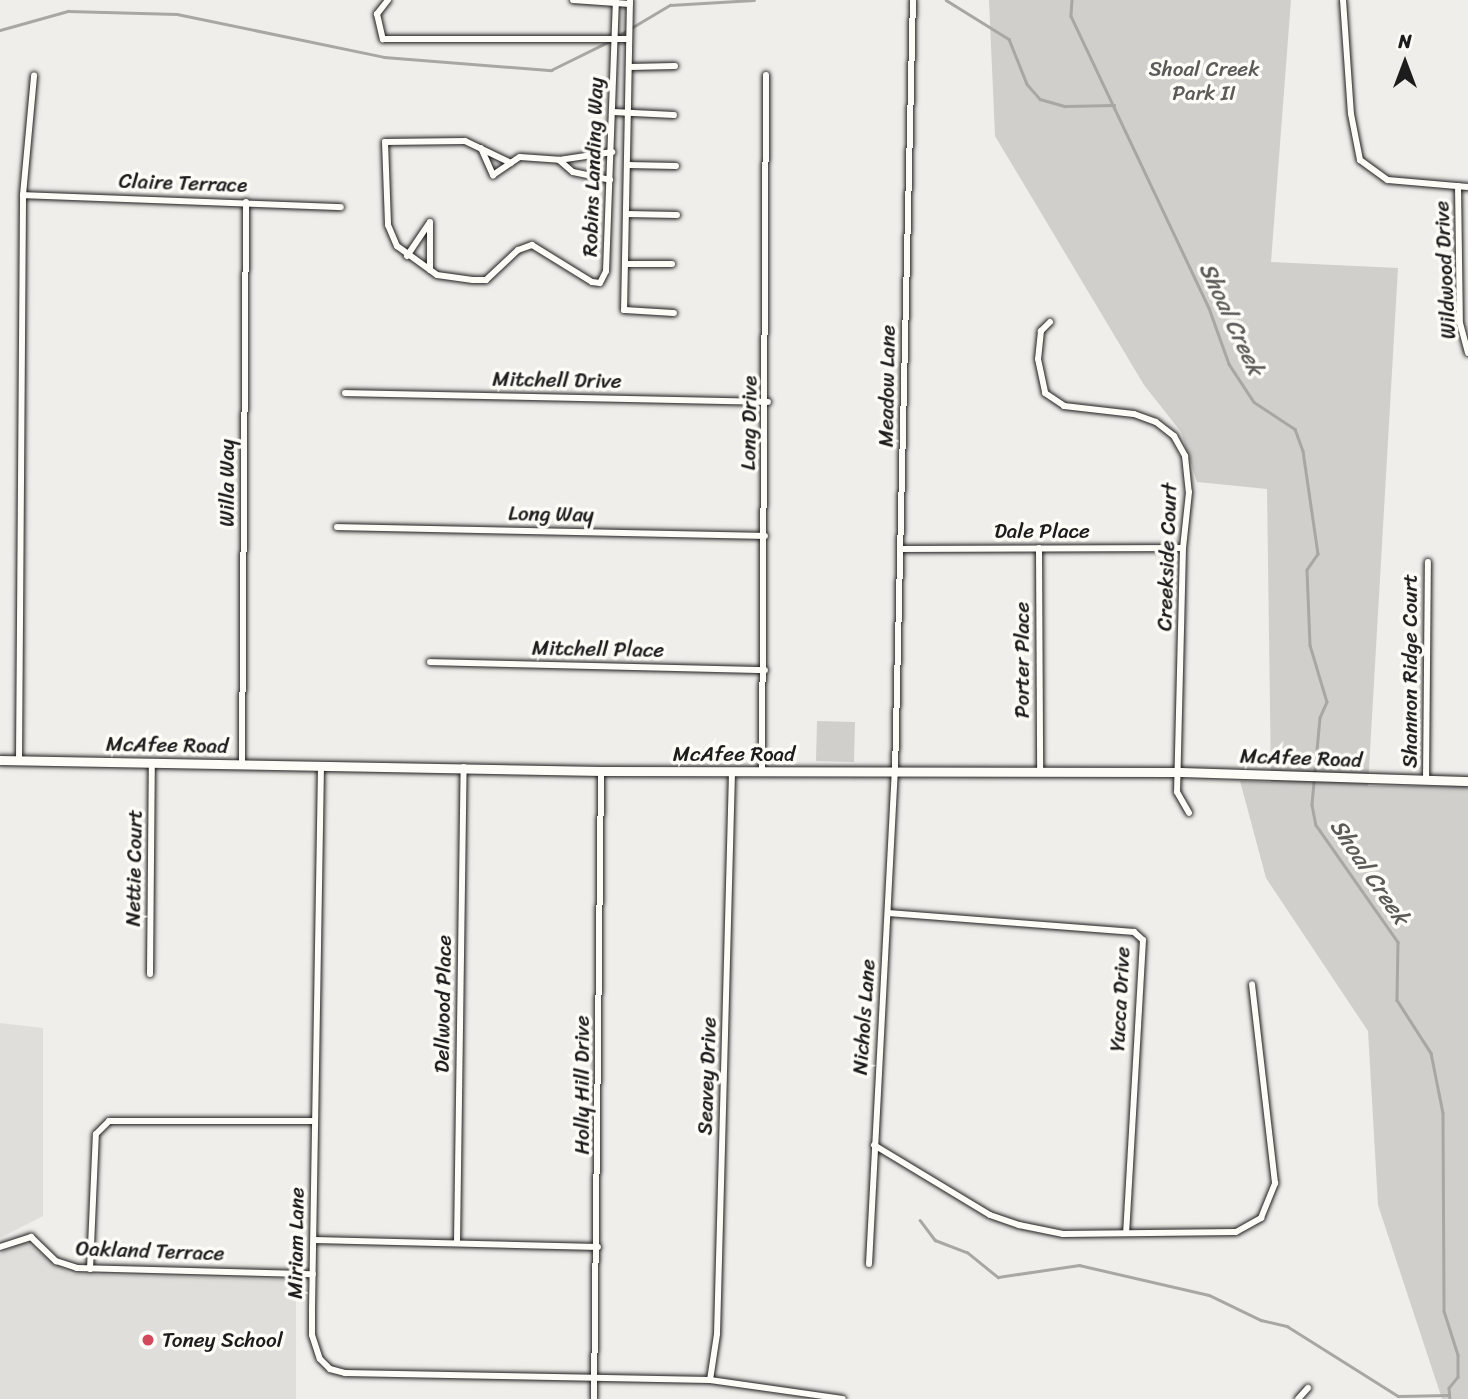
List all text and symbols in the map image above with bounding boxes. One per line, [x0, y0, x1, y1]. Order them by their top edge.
text: N [1398, 25, 1412, 58]
north arrow [1370, 28, 1440, 98]
park label: Shoal Creek Park II [1148, 56, 1260, 106]
street label: Robins Landing Way [577, 77, 609, 257]
street label: Claire Terrace [118, 168, 248, 198]
street label: Wildwood Drive [1429, 200, 1461, 340]
water label: Shoal Creek [1193, 258, 1269, 380]
street label: Meadow Lane [873, 325, 901, 447]
street label: Mitchell Drive [492, 366, 622, 394]
street label: Long Drive [736, 375, 762, 471]
street label: Willa Way [214, 439, 240, 527]
street label: Creekside Court [1152, 482, 1182, 632]
street label: Long Way [508, 501, 594, 527]
street label: Dale Place [994, 518, 1090, 544]
street label: Shannon Ridge Court [1397, 574, 1423, 768]
street label: Porter Place [1009, 602, 1035, 718]
street label: Mitchell Place [532, 635, 664, 663]
street label: McAfee Road [106, 731, 228, 759]
street label: McAfee Road [673, 741, 795, 767]
street label: McAfee Road [1239, 743, 1363, 773]
street label: Nettie Court [120, 809, 148, 927]
water label: Shoal Creek [1323, 814, 1415, 930]
street label: Dellwood Place [429, 935, 457, 1073]
street label: Yucca Drive [1105, 946, 1135, 1052]
street label: Nichols Lane [847, 958, 881, 1076]
street label: Holly Hill Drive [569, 1015, 595, 1155]
street label: Seavey Drive [692, 1016, 722, 1136]
street label: Miriam Lane [282, 1187, 310, 1299]
street label: Oakland Terrace [75, 1236, 225, 1266]
place label: Toney School [162, 1327, 283, 1353]
marker: Toney School [140, 1332, 156, 1348]

